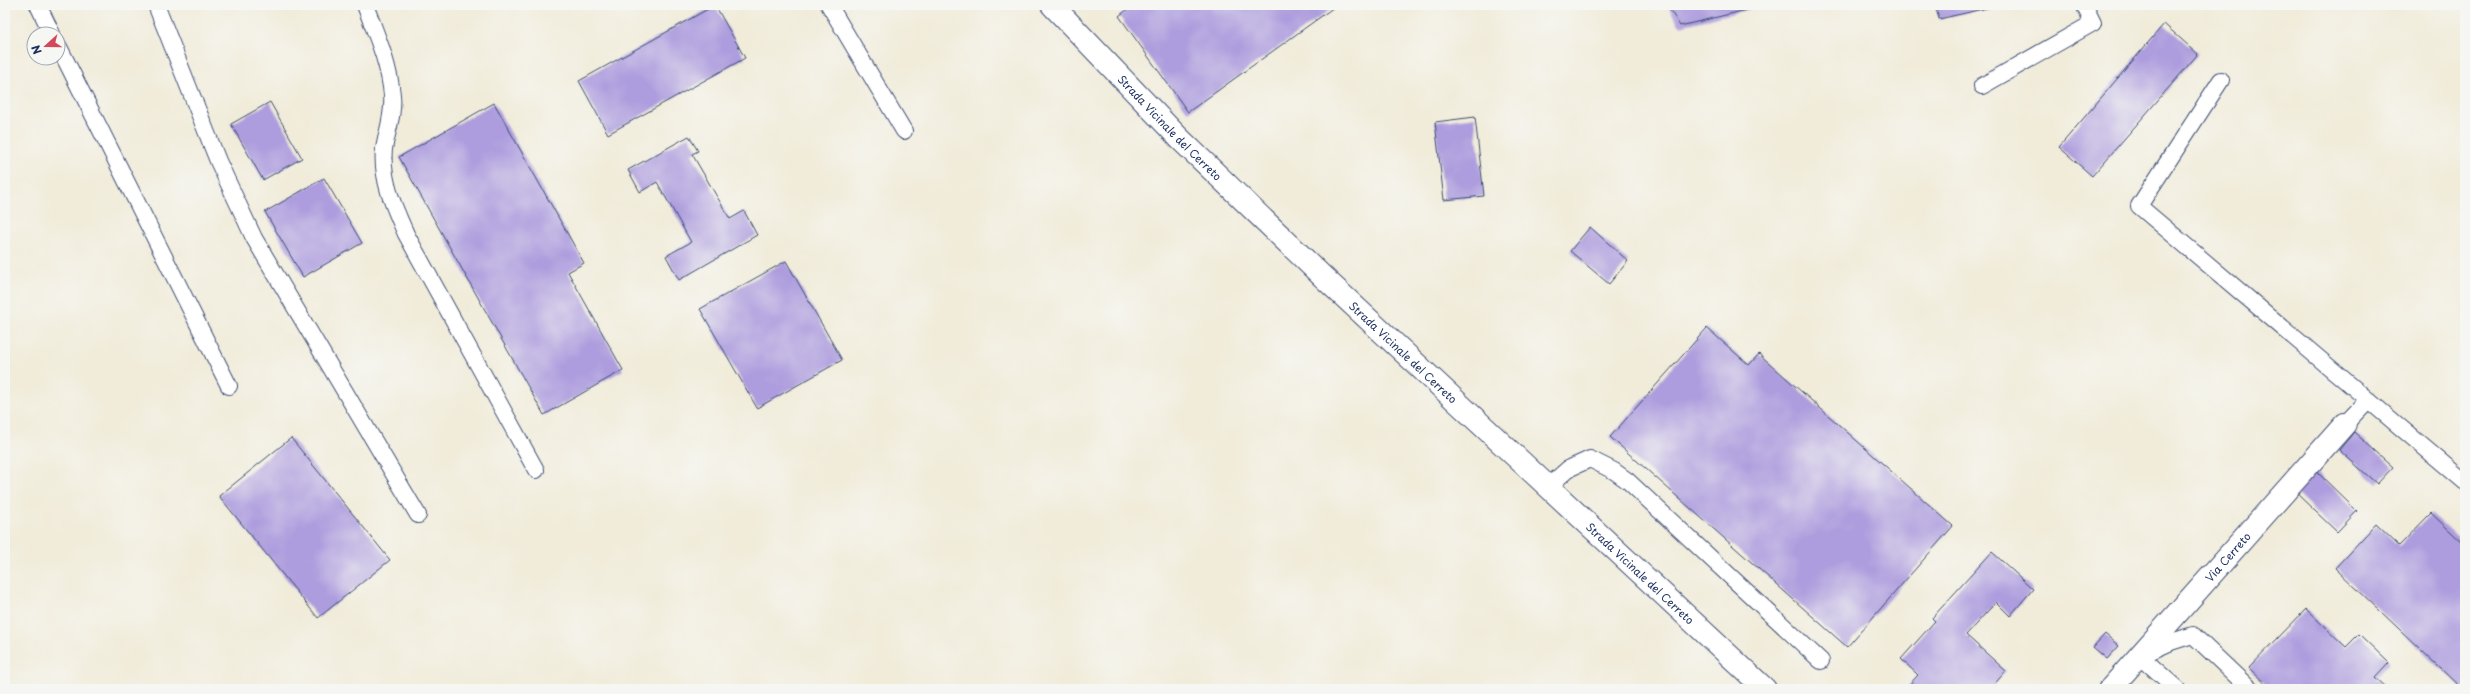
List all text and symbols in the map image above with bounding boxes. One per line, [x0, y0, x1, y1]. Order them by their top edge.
north arrow [26, 26, 66, 66]
text: N [27, 42, 46, 57]
street label: Strada Vicinale del Cerreto [1114, 71, 1226, 184]
street label: Strada Vicinale del Cerreto [1346, 297, 1461, 407]
street label: Strada Vicinale del Cerreto [1583, 518, 1698, 628]
street label: Via Cerreto [2201, 528, 2254, 585]

